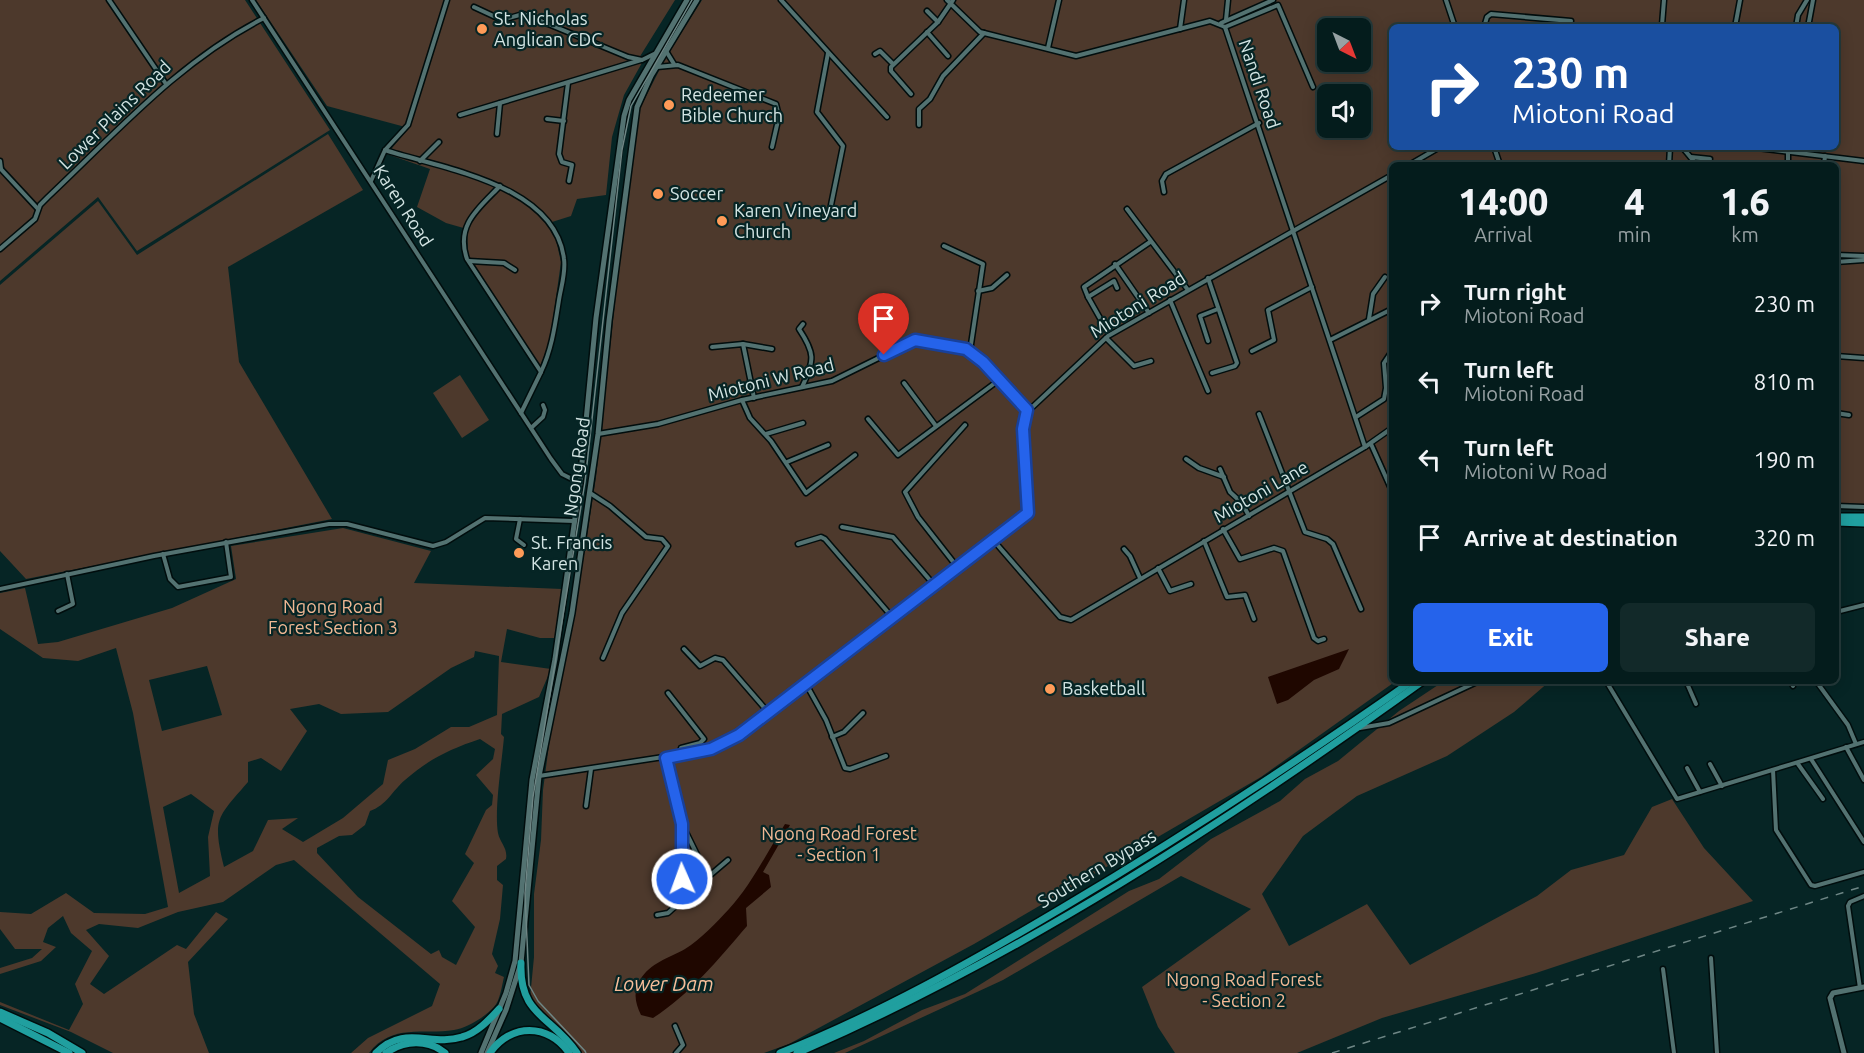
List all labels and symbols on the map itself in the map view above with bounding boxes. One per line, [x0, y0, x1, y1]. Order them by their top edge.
place label: St. Nicholas Anglican CDC [494, 8, 602, 49]
north arrow [1317, 18, 1371, 72]
marker: St. Nicholas Anglican CDC [475, 22, 489, 36]
street label: Nandi Road [1235, 36, 1285, 131]
street label: Lower Plains Road [54, 56, 174, 173]
place label: Redeemer Bible Church [681, 84, 783, 125]
marker: Redeemer Bible Church [662, 98, 676, 112]
street label: Karen Road [370, 161, 438, 250]
place label: Soccer [670, 183, 724, 203]
marker: Soccer [651, 187, 665, 201]
place label: Karen Vineyard Church [734, 200, 857, 241]
marker: Karen Vineyard Church [715, 214, 729, 228]
street label: Miotoni Road [1086, 267, 1189, 341]
pin [858, 293, 909, 355]
street label: Miotoni W Road [706, 354, 836, 404]
street label: Ngong Road [559, 416, 593, 518]
street label: Miotoni Lane [1210, 456, 1311, 526]
place label: St. Francis Karen [531, 532, 613, 573]
marker: St. Francis Karen [512, 546, 526, 560]
park label: Ngong Road Forest Section 3 [268, 596, 398, 637]
place label: Basketball [1062, 678, 1146, 698]
marker: Basketball [1043, 682, 1057, 696]
park label: Ngong Road Forest - Section 1 [761, 823, 917, 864]
street label: Southern Bypass [1034, 825, 1159, 911]
position arrow [650, 847, 714, 911]
park label: Ngong Road Forest - Section 2 [1166, 969, 1322, 1010]
water label: Lower Dam [614, 972, 714, 995]

